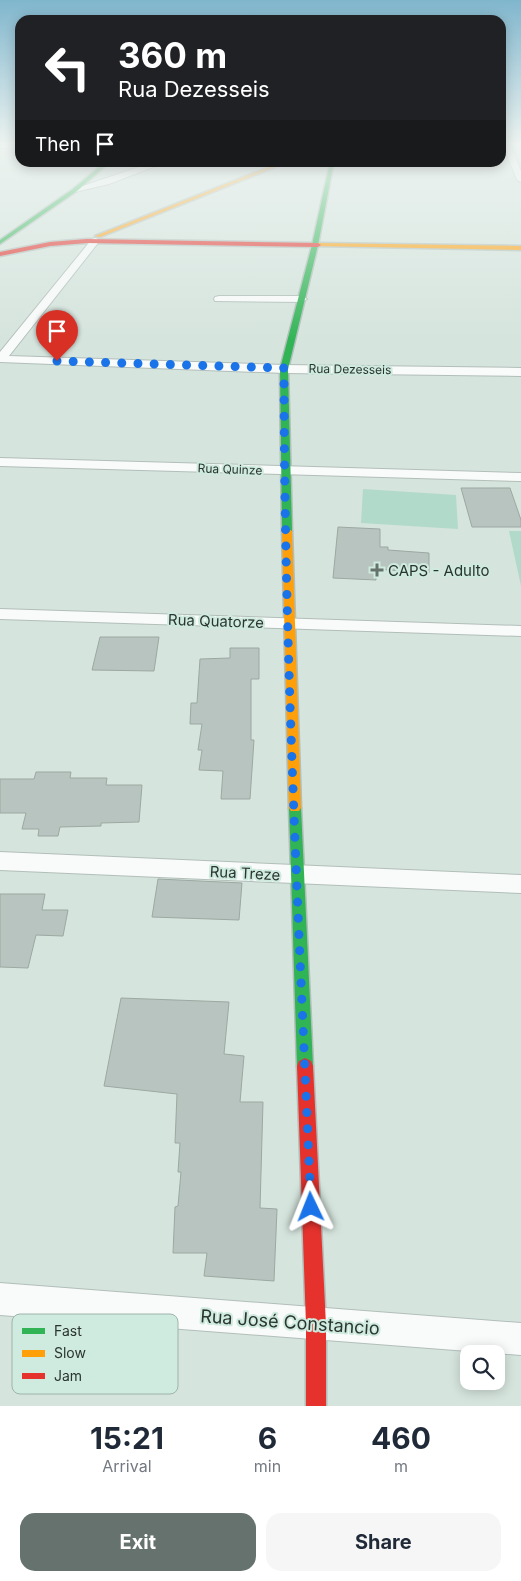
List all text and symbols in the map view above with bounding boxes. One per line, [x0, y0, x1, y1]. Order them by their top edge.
text: 360 m [118, 34, 227, 76]
icon: left [35, 35, 100, 100]
text: Rua Dezesseis [118, 76, 270, 102]
icon: arrive [91, 130, 119, 158]
text: Then [35, 133, 81, 156]
pin [36, 310, 78, 361]
icon: arrive [43, 317, 71, 345]
street label: Rua Dezesseis [308, 361, 392, 377]
street label: Rua Quinze [197, 460, 263, 478]
place label: CAPS - Adulto [388, 561, 490, 580]
marker: CAPS - Adulto [370, 563, 384, 577]
street label: Rua Quatorze [168, 610, 264, 632]
street label: Rua Treze [209, 862, 281, 884]
position arrow [284, 1180, 336, 1232]
street label: Rua José Constancio [200, 1305, 380, 1339]
legend [12, 1314, 178, 1394]
text: Fast [54, 1322, 82, 1339]
text: Slow [54, 1344, 86, 1361]
map controls [460, 1345, 505, 1390]
button: search [460, 1345, 505, 1390]
text: Jam [54, 1367, 82, 1384]
text: 15:21 [90, 1420, 164, 1456]
text: 6 [258, 1420, 277, 1456]
text: 460 [371, 1420, 431, 1456]
text: Arrival [102, 1456, 152, 1476]
text: min [254, 1456, 281, 1476]
text: m [394, 1456, 408, 1476]
button: Exit [20, 1513, 256, 1571]
button: Share [266, 1513, 501, 1571]

